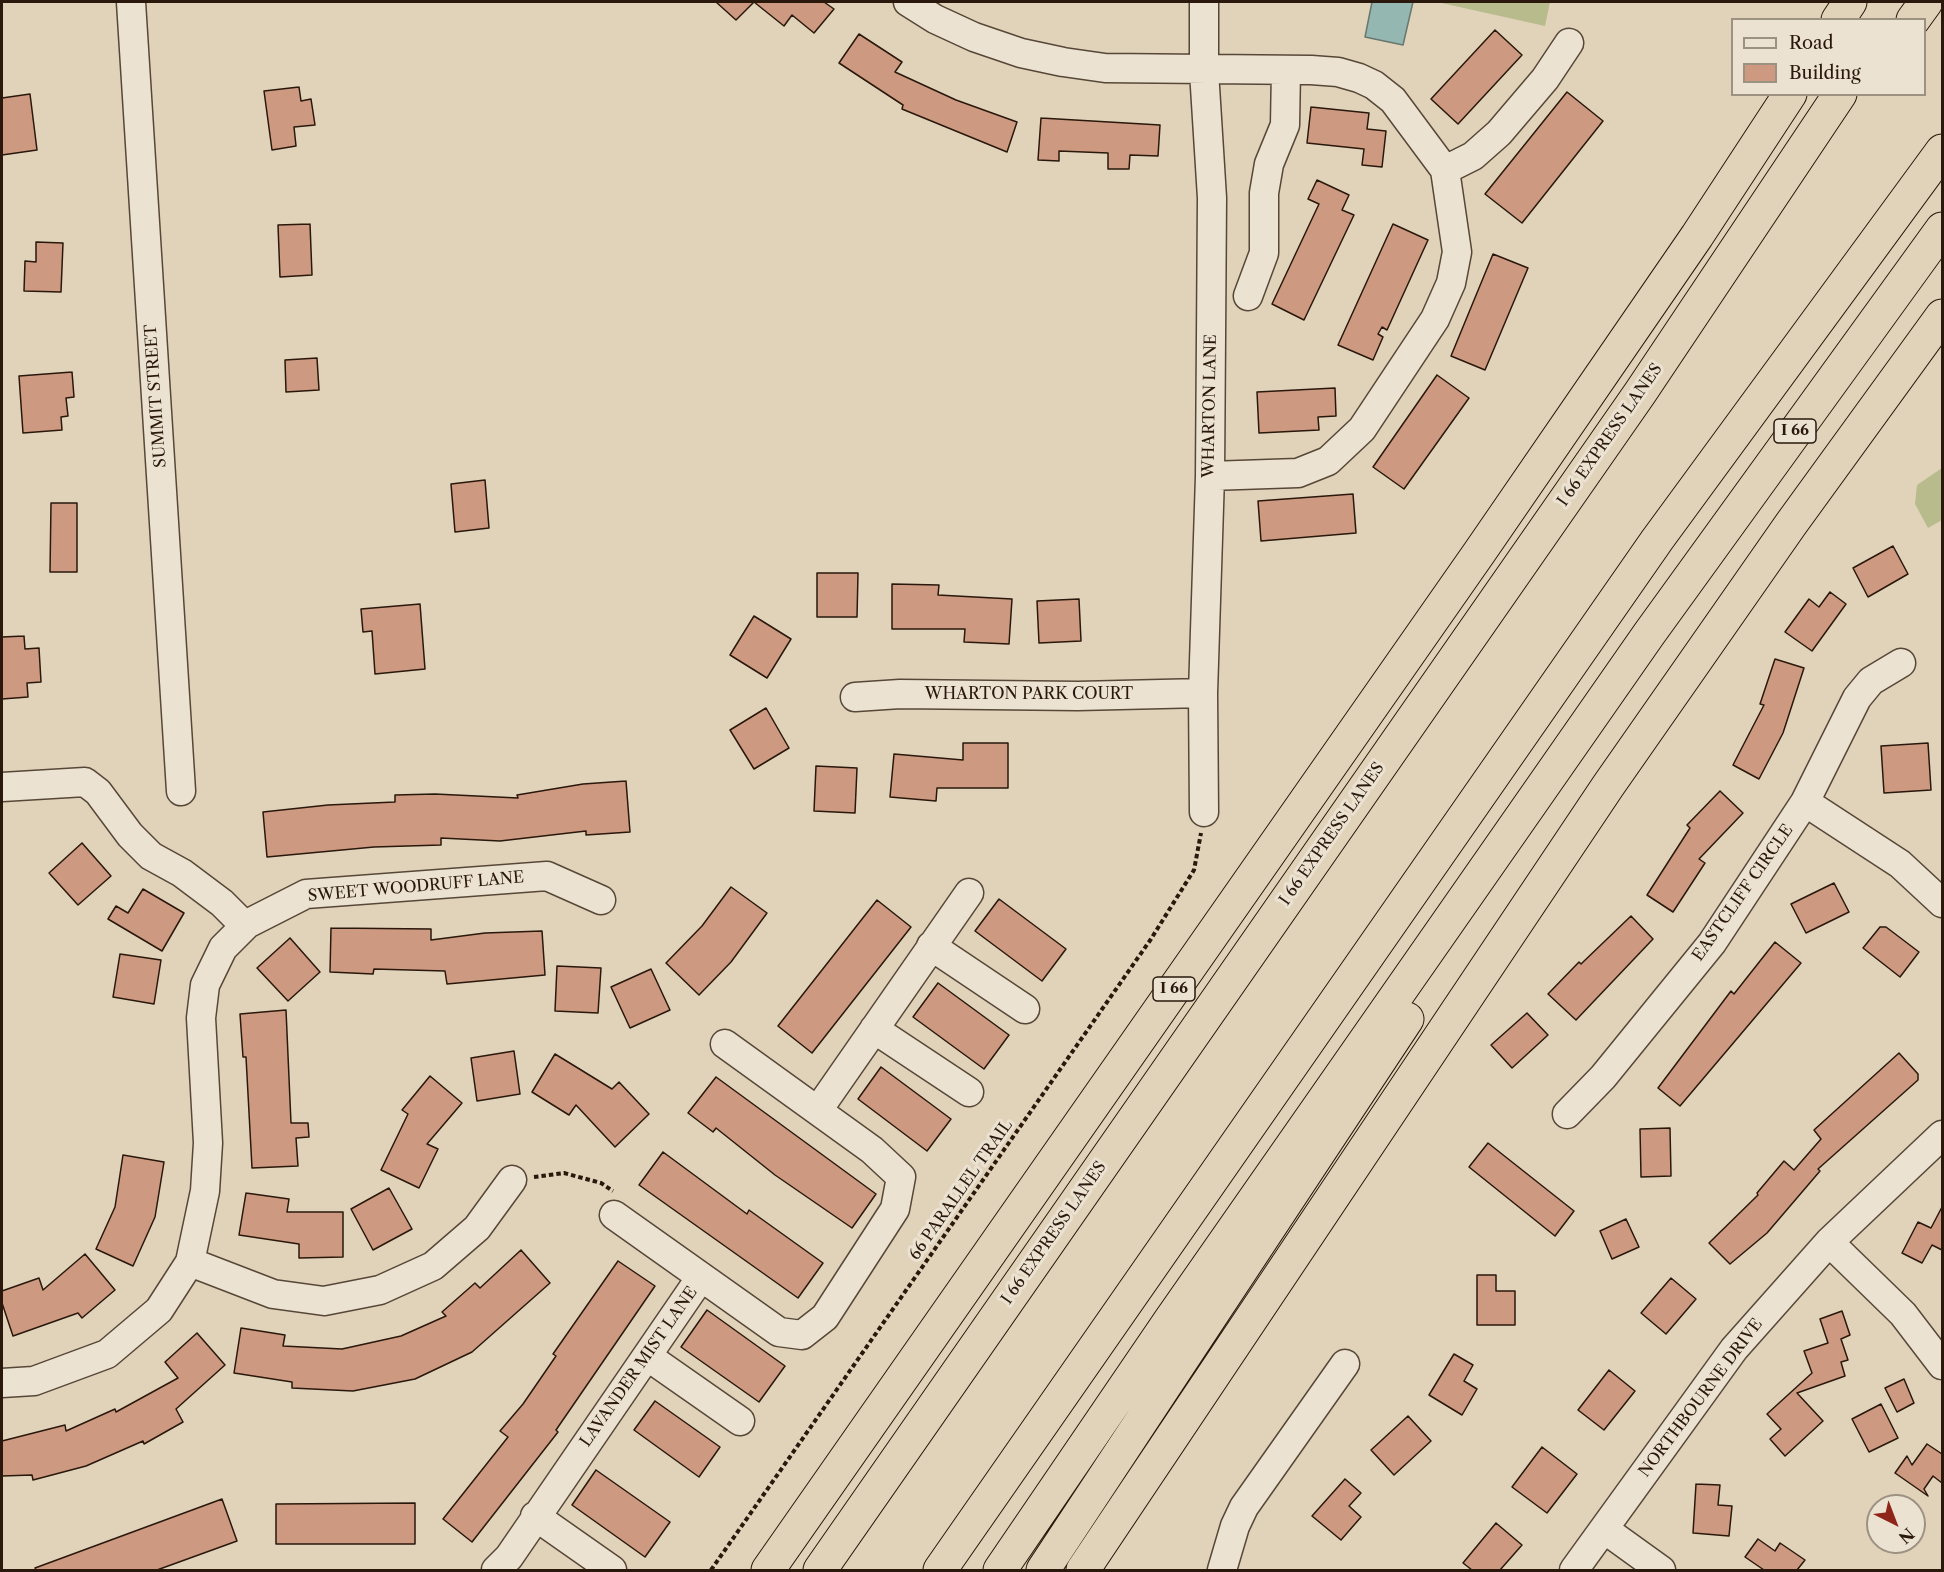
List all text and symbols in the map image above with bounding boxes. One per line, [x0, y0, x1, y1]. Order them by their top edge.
legend [1731, 18, 1926, 96]
text: Road [1789, 32, 1834, 54]
text: Building [1789, 62, 1861, 84]
street label: SUMMIT STREET [141, 324, 171, 468]
street label: WHARTON LANE [1199, 334, 1221, 478]
street label: I 66 EXPRESS LANES [1553, 360, 1667, 510]
road number: I 66 [1774, 419, 1816, 443]
street label: WHARTON PARK COURT [925, 684, 1133, 704]
street label: I 66 EXPRESS LANES [1275, 759, 1389, 909]
street label: EASTCLIFF CIRCLE [1689, 821, 1797, 965]
street label: SWEET WOODRUFF LANE [307, 868, 525, 906]
road number: I 66 [1153, 977, 1195, 1001]
street label: 66 PARALLEL TRAIL [905, 1116, 1017, 1264]
street label: I 66 EXPRESS LANES [997, 1158, 1111, 1308]
street label: LAVANDER MIST LANE [576, 1283, 702, 1451]
street label: NORTHBOURNE DRIVE [1635, 1315, 1767, 1481]
north arrow [1866, 1494, 1926, 1554]
text: N [1895, 1524, 1919, 1548]

